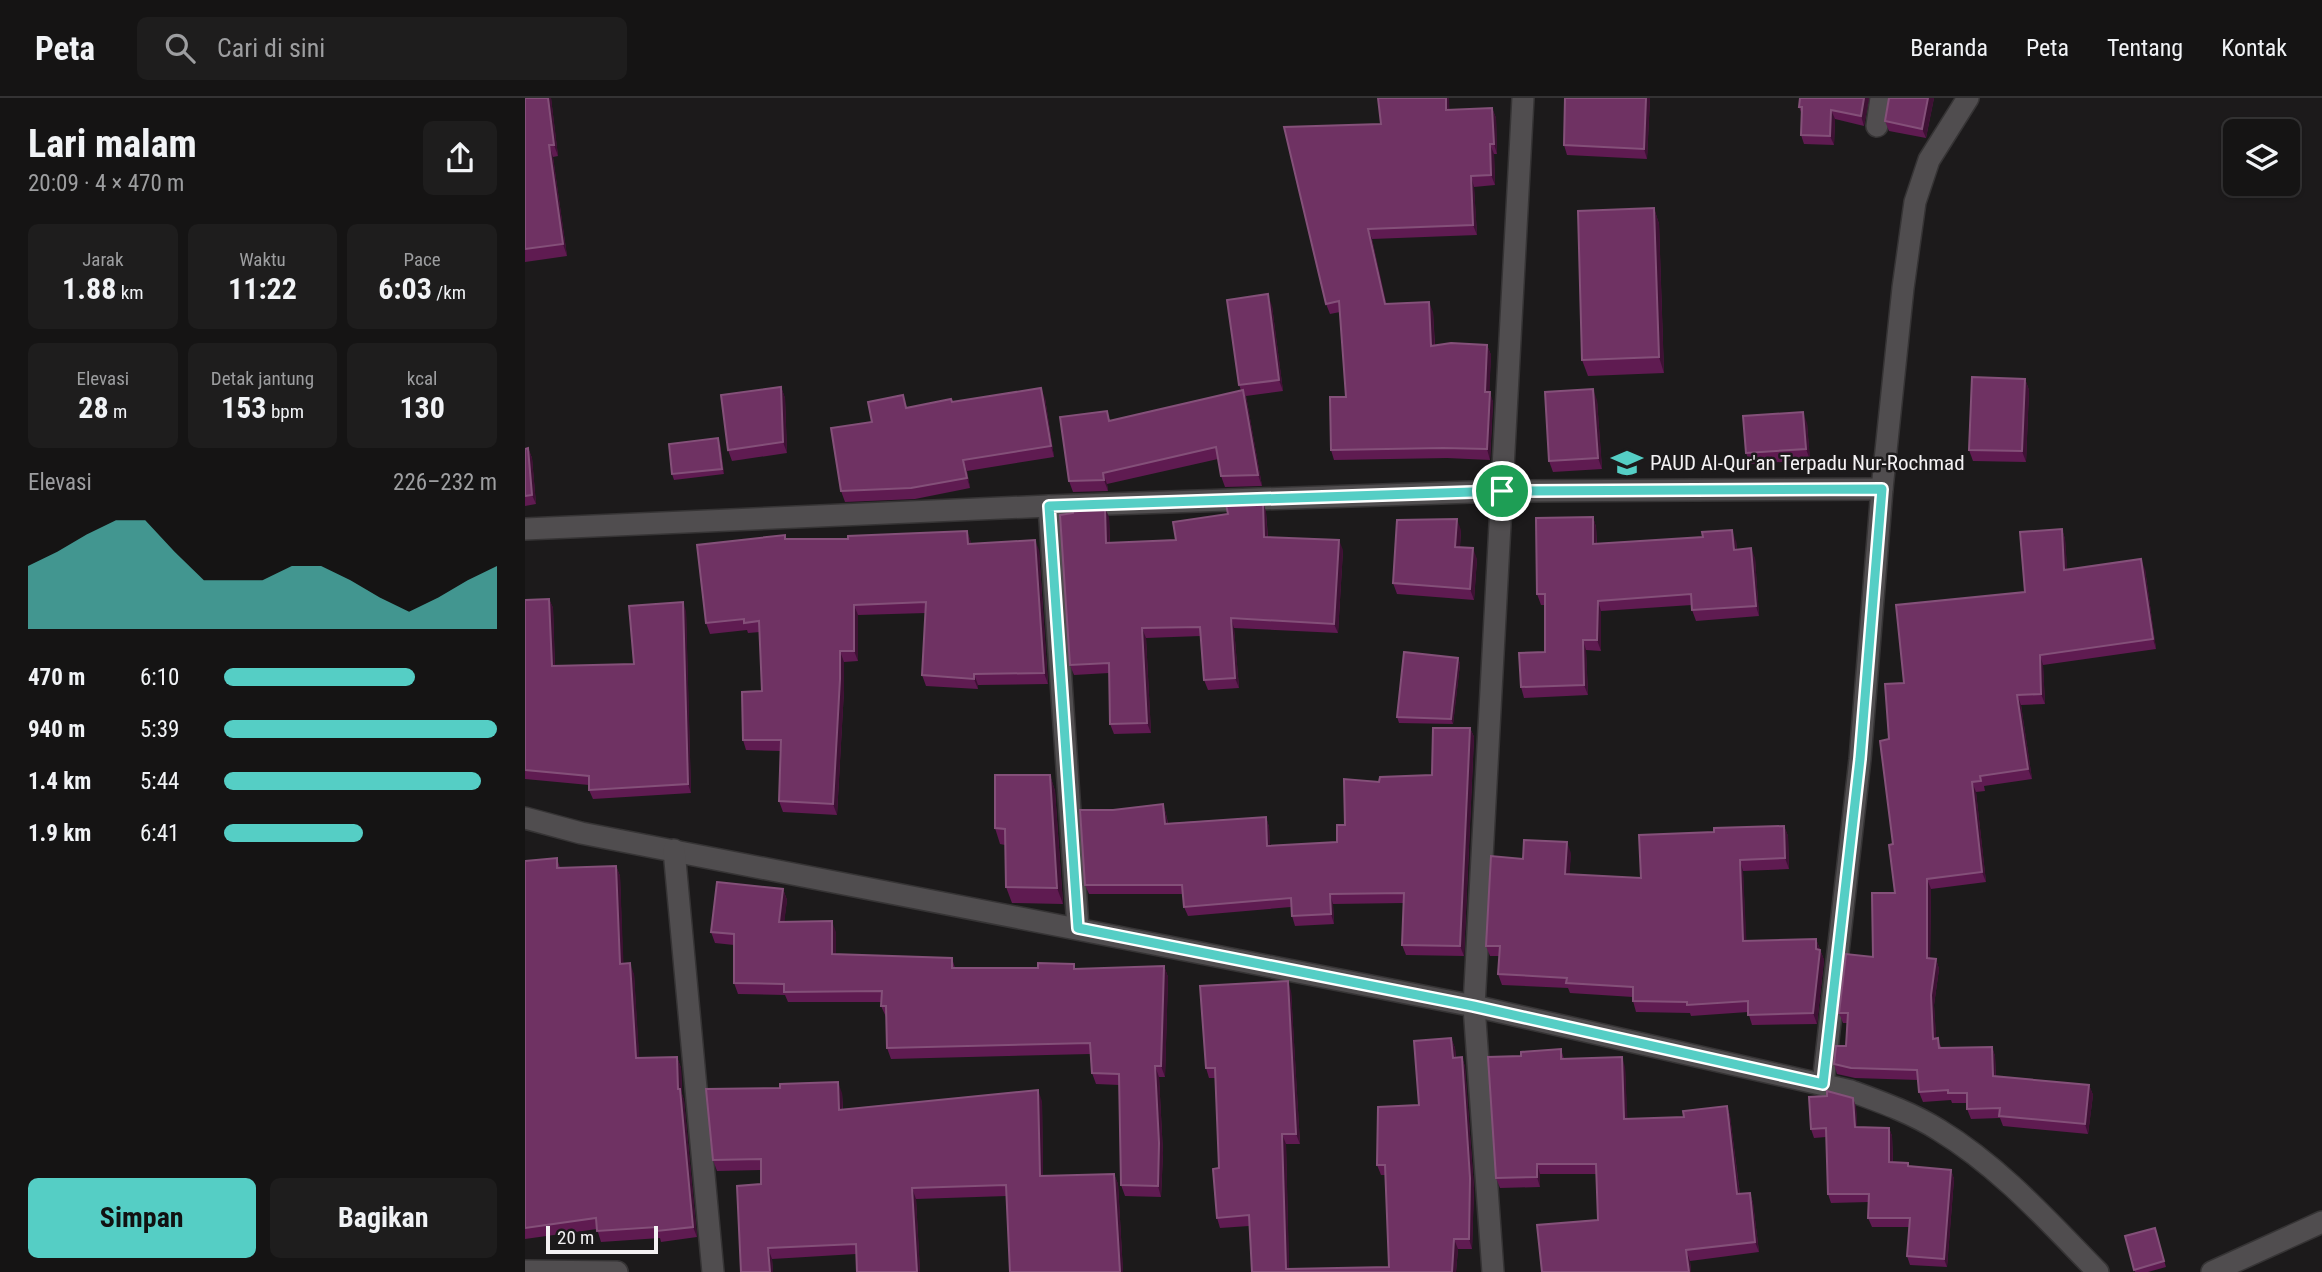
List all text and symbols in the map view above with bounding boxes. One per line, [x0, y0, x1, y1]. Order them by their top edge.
search box [137, 17, 627, 80]
text: Peta [35, 29, 95, 68]
icon: search [161, 29, 199, 67]
text: Cari di sini [217, 33, 325, 63]
text: Beranda [1910, 34, 1988, 62]
text: Peta [2026, 34, 2069, 62]
text: Tentang [2107, 34, 2183, 62]
text: Kontak [2221, 34, 2287, 62]
map controls [2223, 119, 2300, 196]
button: layers [2223, 119, 2300, 196]
button: share [423, 121, 497, 195]
text: Lari malam [28, 122, 197, 166]
text: 20:09 · 4 × 470 m [28, 170, 184, 197]
text: Jarak [82, 248, 124, 271]
text: Waktu [239, 248, 286, 271]
text: Pace [404, 248, 441, 271]
text: 1.88 [62, 271, 116, 306]
text: 11:22 [228, 271, 297, 306]
text: 6:03 [378, 271, 432, 306]
text: km [116, 281, 144, 304]
text: /km [432, 281, 466, 304]
text: Elevasi [76, 367, 129, 390]
text: Detak jantung [211, 367, 314, 390]
text: kcal [407, 367, 437, 390]
text: 28 [78, 390, 109, 425]
text: 153 [221, 390, 267, 425]
text: 130 [399, 390, 445, 425]
text: m [109, 400, 127, 423]
text: bpm [267, 400, 304, 423]
school or university icon: PAUD Al-Qur'an Terpadu Nur-Rochmad [1610, 446, 1644, 480]
place label: PAUD Al-Qur'an Terpadu Nur-Rochmad [1650, 451, 1965, 475]
pin [1472, 461, 1532, 521]
text: Elevasi [28, 469, 92, 496]
text: 226–232 m [393, 469, 497, 496]
icon: arrive [1483, 472, 1521, 510]
text: 470 m [28, 664, 85, 691]
text: 6:10 [140, 664, 179, 691]
text: 940 m [28, 716, 85, 743]
text: 5:39 [140, 716, 179, 743]
text: 1.4 km [28, 768, 91, 795]
text: 5:44 [140, 768, 179, 795]
text: 1.9 km [28, 820, 91, 847]
text: 6:41 [140, 820, 179, 847]
button: Simpan [28, 1178, 256, 1258]
button: Bagikan [270, 1178, 497, 1258]
scale bar [546, 1223, 658, 1255]
text: 20 m [557, 1226, 594, 1249]

